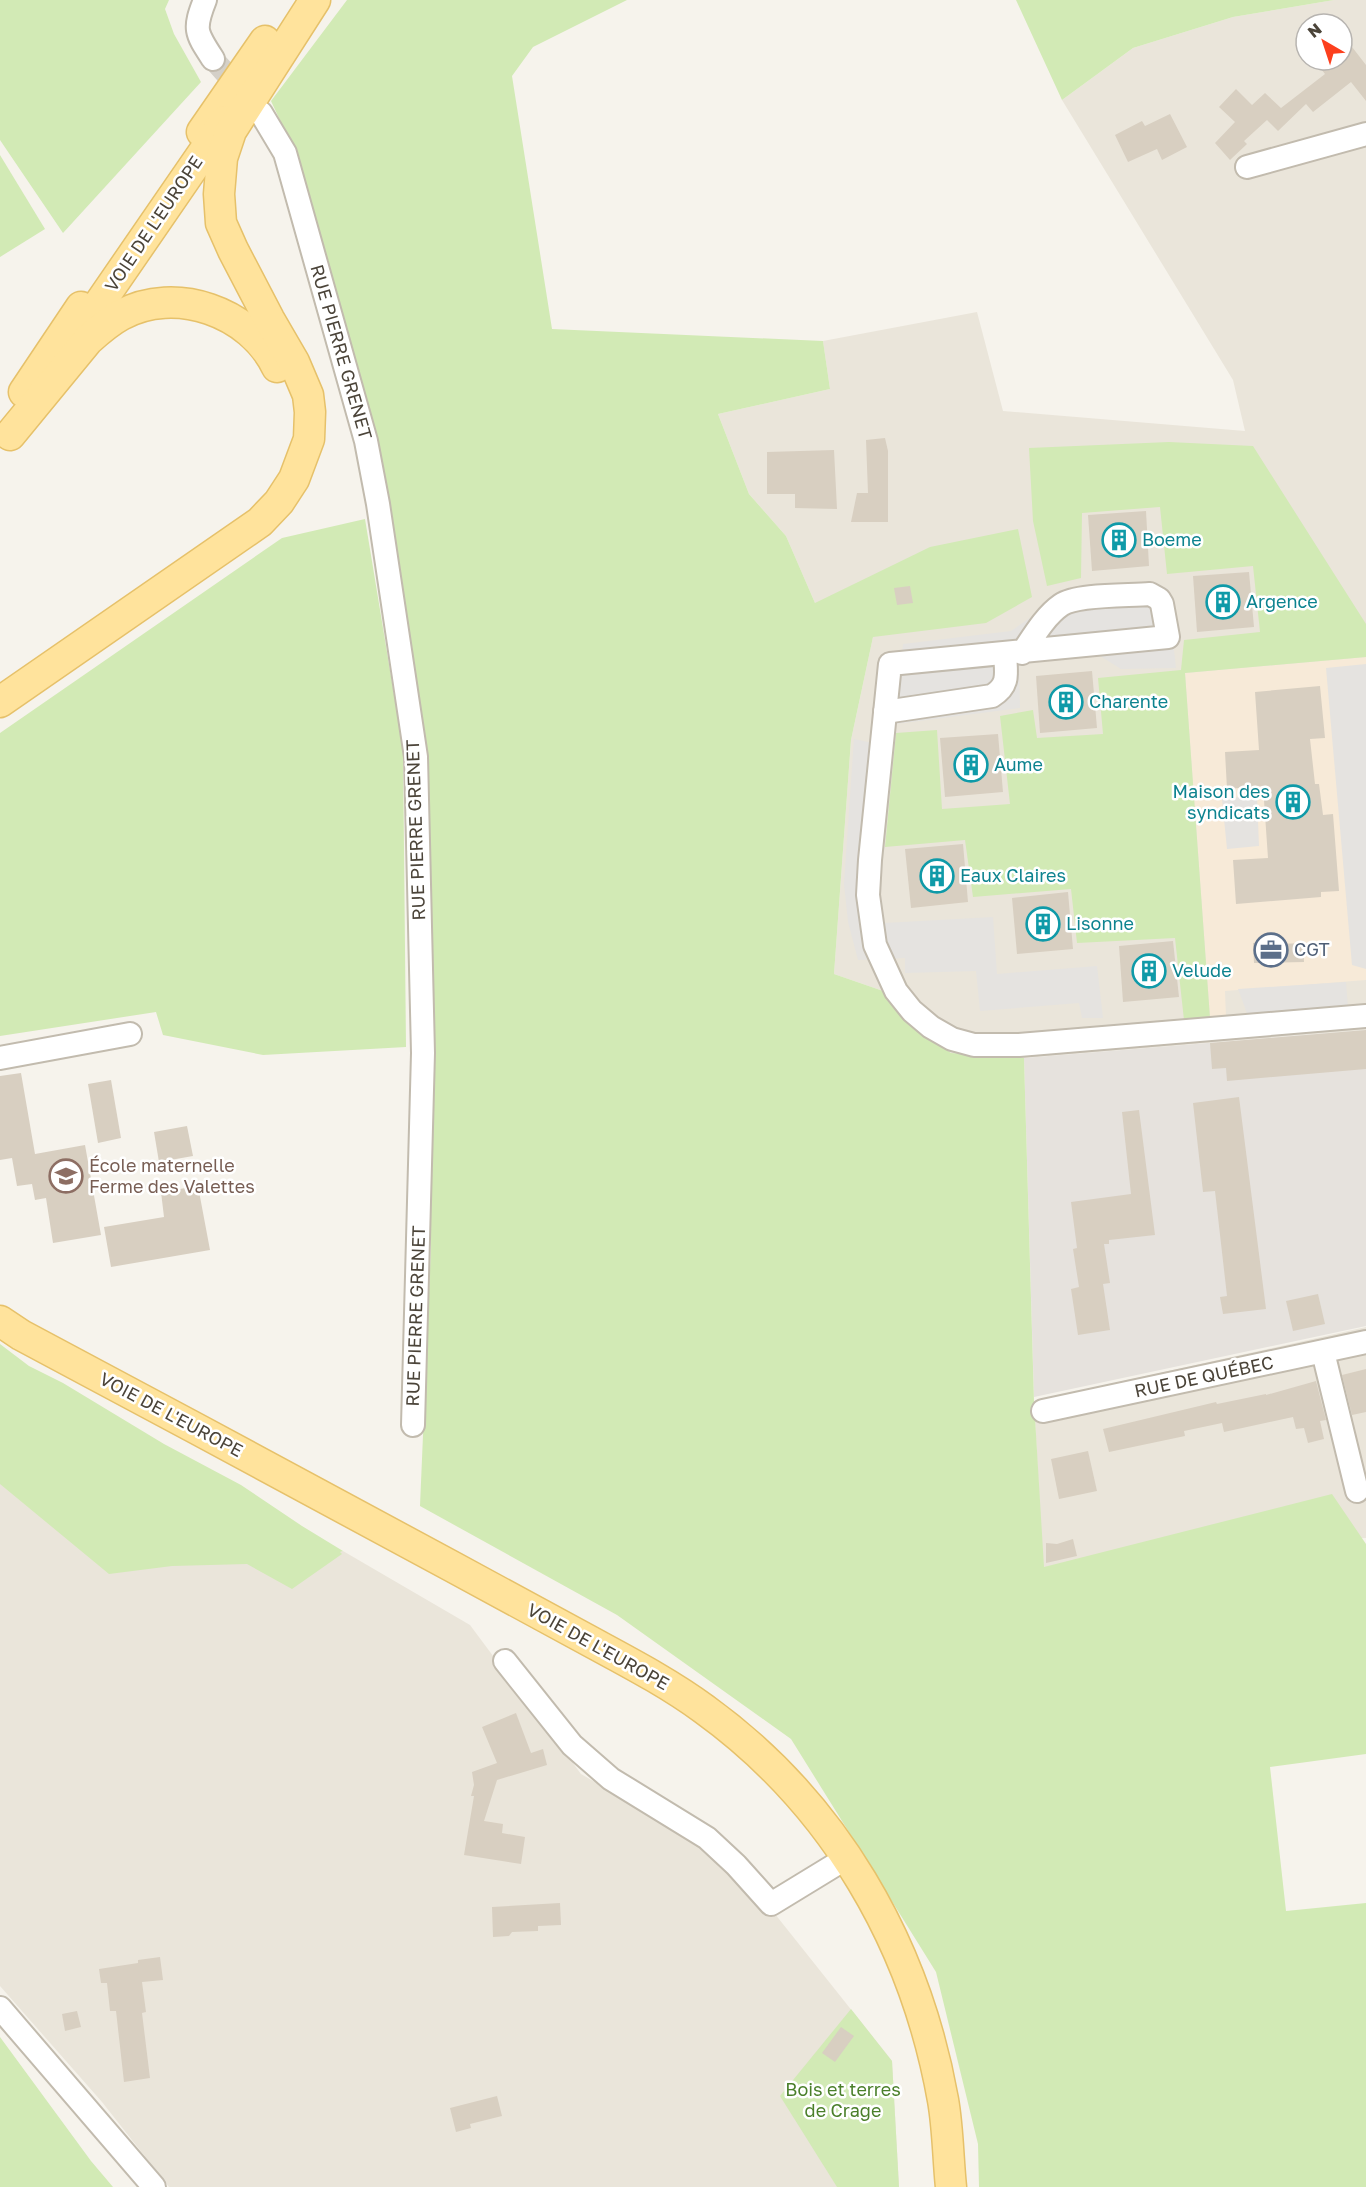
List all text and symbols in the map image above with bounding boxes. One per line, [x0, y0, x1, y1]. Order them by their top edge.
north arrow [1294, 12, 1354, 72]
text: N [1304, 19, 1326, 42]
street label: VOIE DE L'EUROPE [100, 151, 207, 296]
street label: RUE PIERRE GRENET [306, 262, 377, 442]
building icon: Boeme [1101, 522, 1137, 558]
place label: Boeme [1142, 528, 1202, 550]
building icon: Argence [1205, 584, 1241, 620]
place label: Argence [1246, 590, 1318, 612]
building icon: Charente [1048, 684, 1084, 720]
place label: Charente [1089, 690, 1168, 712]
street label: RUE PIERRE GRENET [401, 739, 429, 921]
building icon: Aume [953, 747, 989, 783]
place label: Aume [994, 753, 1043, 775]
place label: Maison des syndicats [1173, 780, 1270, 823]
building icon: Maison des syndicats [1275, 784, 1311, 820]
building icon: Eaux Claires [919, 858, 955, 894]
place label: Eaux Claires [960, 864, 1066, 886]
building icon: Lisonne [1025, 906, 1061, 942]
place label: Lisonne [1066, 912, 1134, 934]
office icon: CGT [1253, 932, 1289, 968]
place label: CGT [1294, 938, 1330, 960]
building icon: Velude [1131, 953, 1167, 989]
place label: Velude [1172, 959, 1232, 981]
place label: École maternelle Ferme des Valettes [89, 1154, 255, 1197]
school or university icon: École maternelle Ferme des Valettes [48, 1158, 84, 1194]
street label: RUE PIERRE GRENET [401, 1225, 429, 1407]
street label: RUE DE QUÉBEC [1132, 1351, 1275, 1401]
street label: VOIE DE L'EUROPE [96, 1367, 247, 1461]
street label: VOIE DE L'EUROPE [524, 1598, 673, 1694]
park label: Bois et terres de Crage [785, 2078, 901, 2121]

